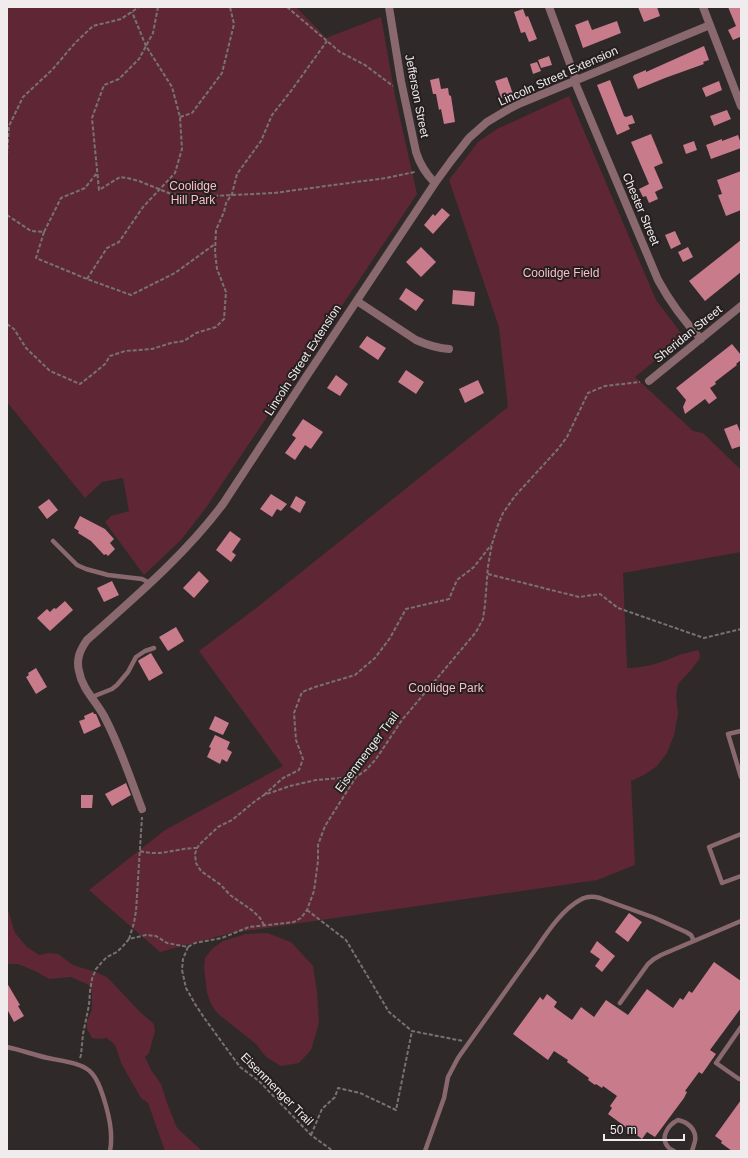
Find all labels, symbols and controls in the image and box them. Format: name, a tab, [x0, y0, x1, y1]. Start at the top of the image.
street label: Lincoln Street Extension	[496, 43, 620, 109]
street label: Jefferson Street	[402, 53, 432, 139]
street label: Chester Street	[619, 171, 663, 248]
park label: Coolidge Hill Park	[169, 179, 217, 207]
park label: Coolidge Field	[523, 266, 599, 280]
street label: Lincoln Street Extension	[262, 302, 344, 418]
street label: Sheridan Street	[651, 302, 725, 366]
park label: Coolidge Park	[408, 681, 485, 695]
street label: Eisenmenger Trail	[332, 709, 402, 795]
street label: Eisenmenger Trail	[238, 1050, 316, 1128]
scale bar	[604, 1116, 684, 1142]
text: 50 m	[610, 1123, 637, 1137]

